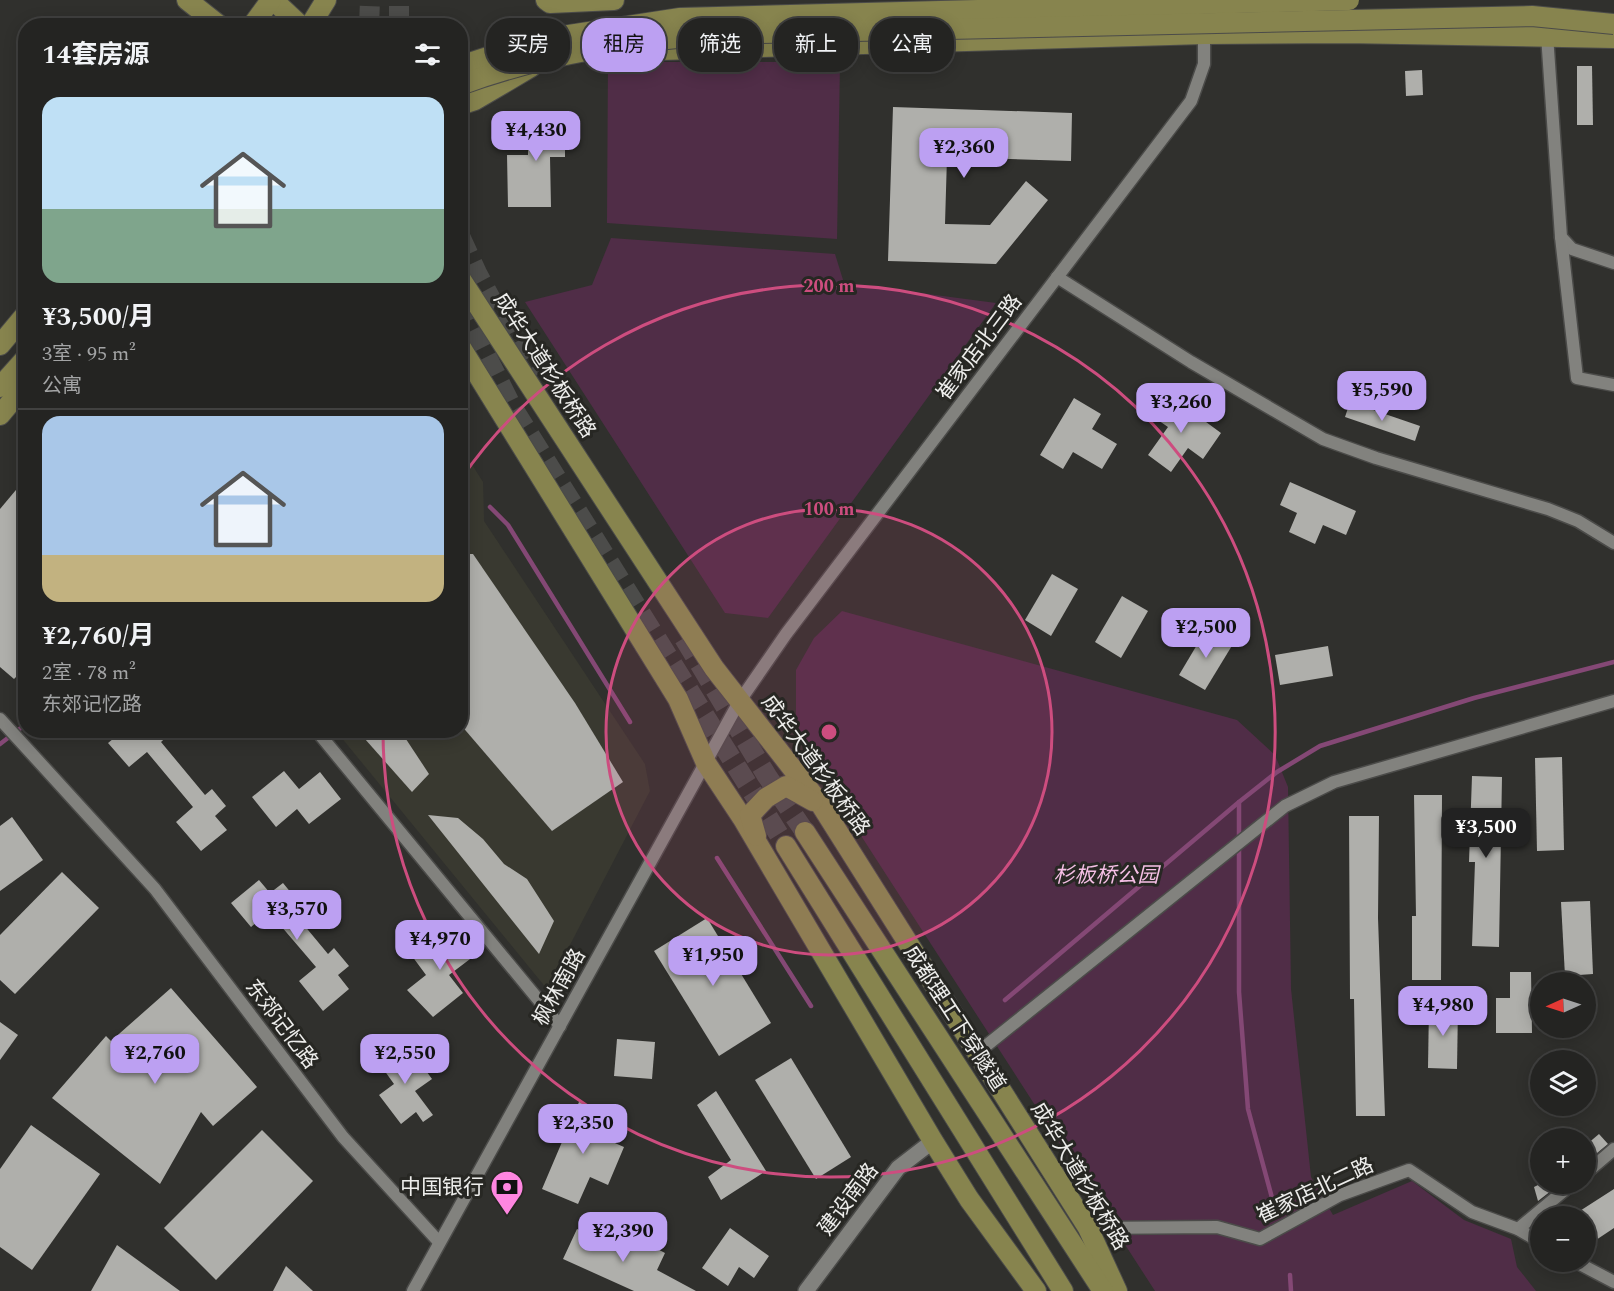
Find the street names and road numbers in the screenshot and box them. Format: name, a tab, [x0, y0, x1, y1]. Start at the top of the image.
street label: 成华大道杉板桥路	[485, 286, 603, 445]
street label: 崔家店北三路	[929, 288, 1030, 408]
street label: 成华大道杉板桥路	[753, 688, 878, 843]
street label: 成都理工下穿隧道	[895, 939, 1013, 1098]
street label: 枫林南路	[526, 943, 594, 1032]
street label: 东郊记忆路	[237, 973, 326, 1076]
street label: 成华大道杉板桥路	[1022, 1096, 1136, 1257]
street label: 崔家店北二路	[1252, 1150, 1379, 1232]
street label: 建设南路	[811, 1156, 887, 1243]

